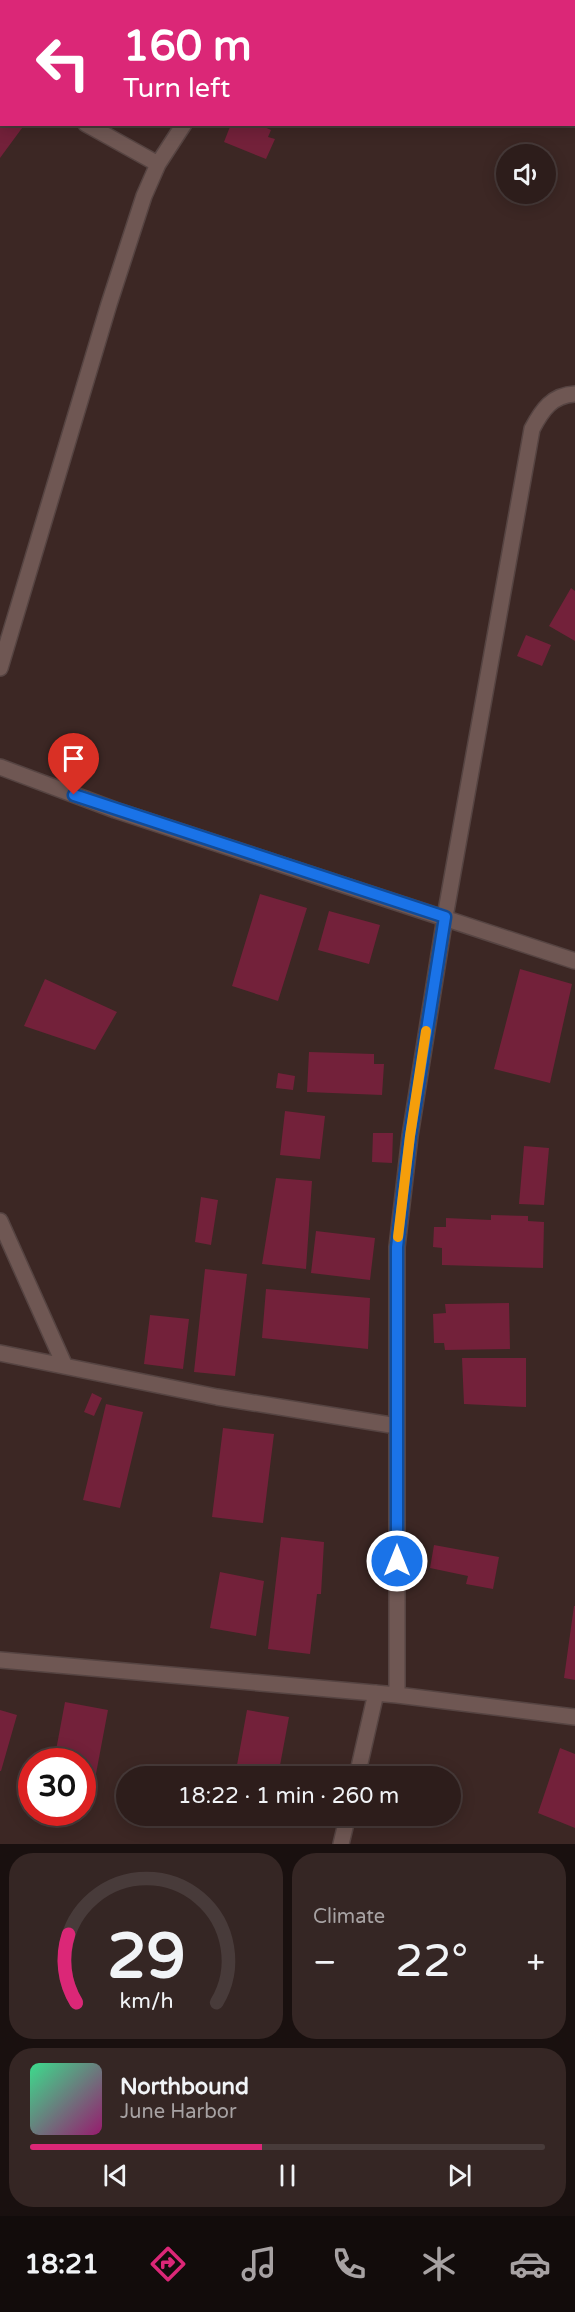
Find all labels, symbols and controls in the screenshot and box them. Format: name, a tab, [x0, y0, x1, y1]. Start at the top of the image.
text: 160 m	[123, 21, 252, 72]
icon: left	[24, 24, 102, 102]
text: Turn left	[123, 72, 230, 105]
map controls	[496, 144, 556, 204]
button: sound	[496, 144, 556, 204]
pin	[48, 733, 99, 795]
icon: arrive	[57, 742, 90, 775]
position arrow	[365, 1529, 429, 1593]
speed limit sign: 30	[18, 1748, 96, 1826]
text: 18:22 · 1 min · 260 m	[178, 1783, 399, 1809]
text: Climate	[313, 1905, 385, 1929]
text: 29	[107, 1920, 185, 1995]
text: 22°	[395, 1935, 468, 1989]
text: −	[313, 1943, 337, 1982]
text: +	[526, 1943, 545, 1982]
text: km/h	[119, 1988, 173, 2014]
text: Northbound	[120, 2074, 249, 2100]
text: June Harbor	[120, 2100, 237, 2124]
icon: previous	[99, 2159, 132, 2192]
icon: pause	[271, 2159, 304, 2192]
icon: next	[443, 2159, 476, 2192]
icon: directions	[147, 2243, 189, 2285]
icon: music	[238, 2243, 280, 2285]
icon: phone	[328, 2243, 370, 2285]
icon: climate	[418, 2243, 460, 2285]
icon: car	[509, 2243, 551, 2285]
text: 18:21	[24, 2248, 99, 2281]

